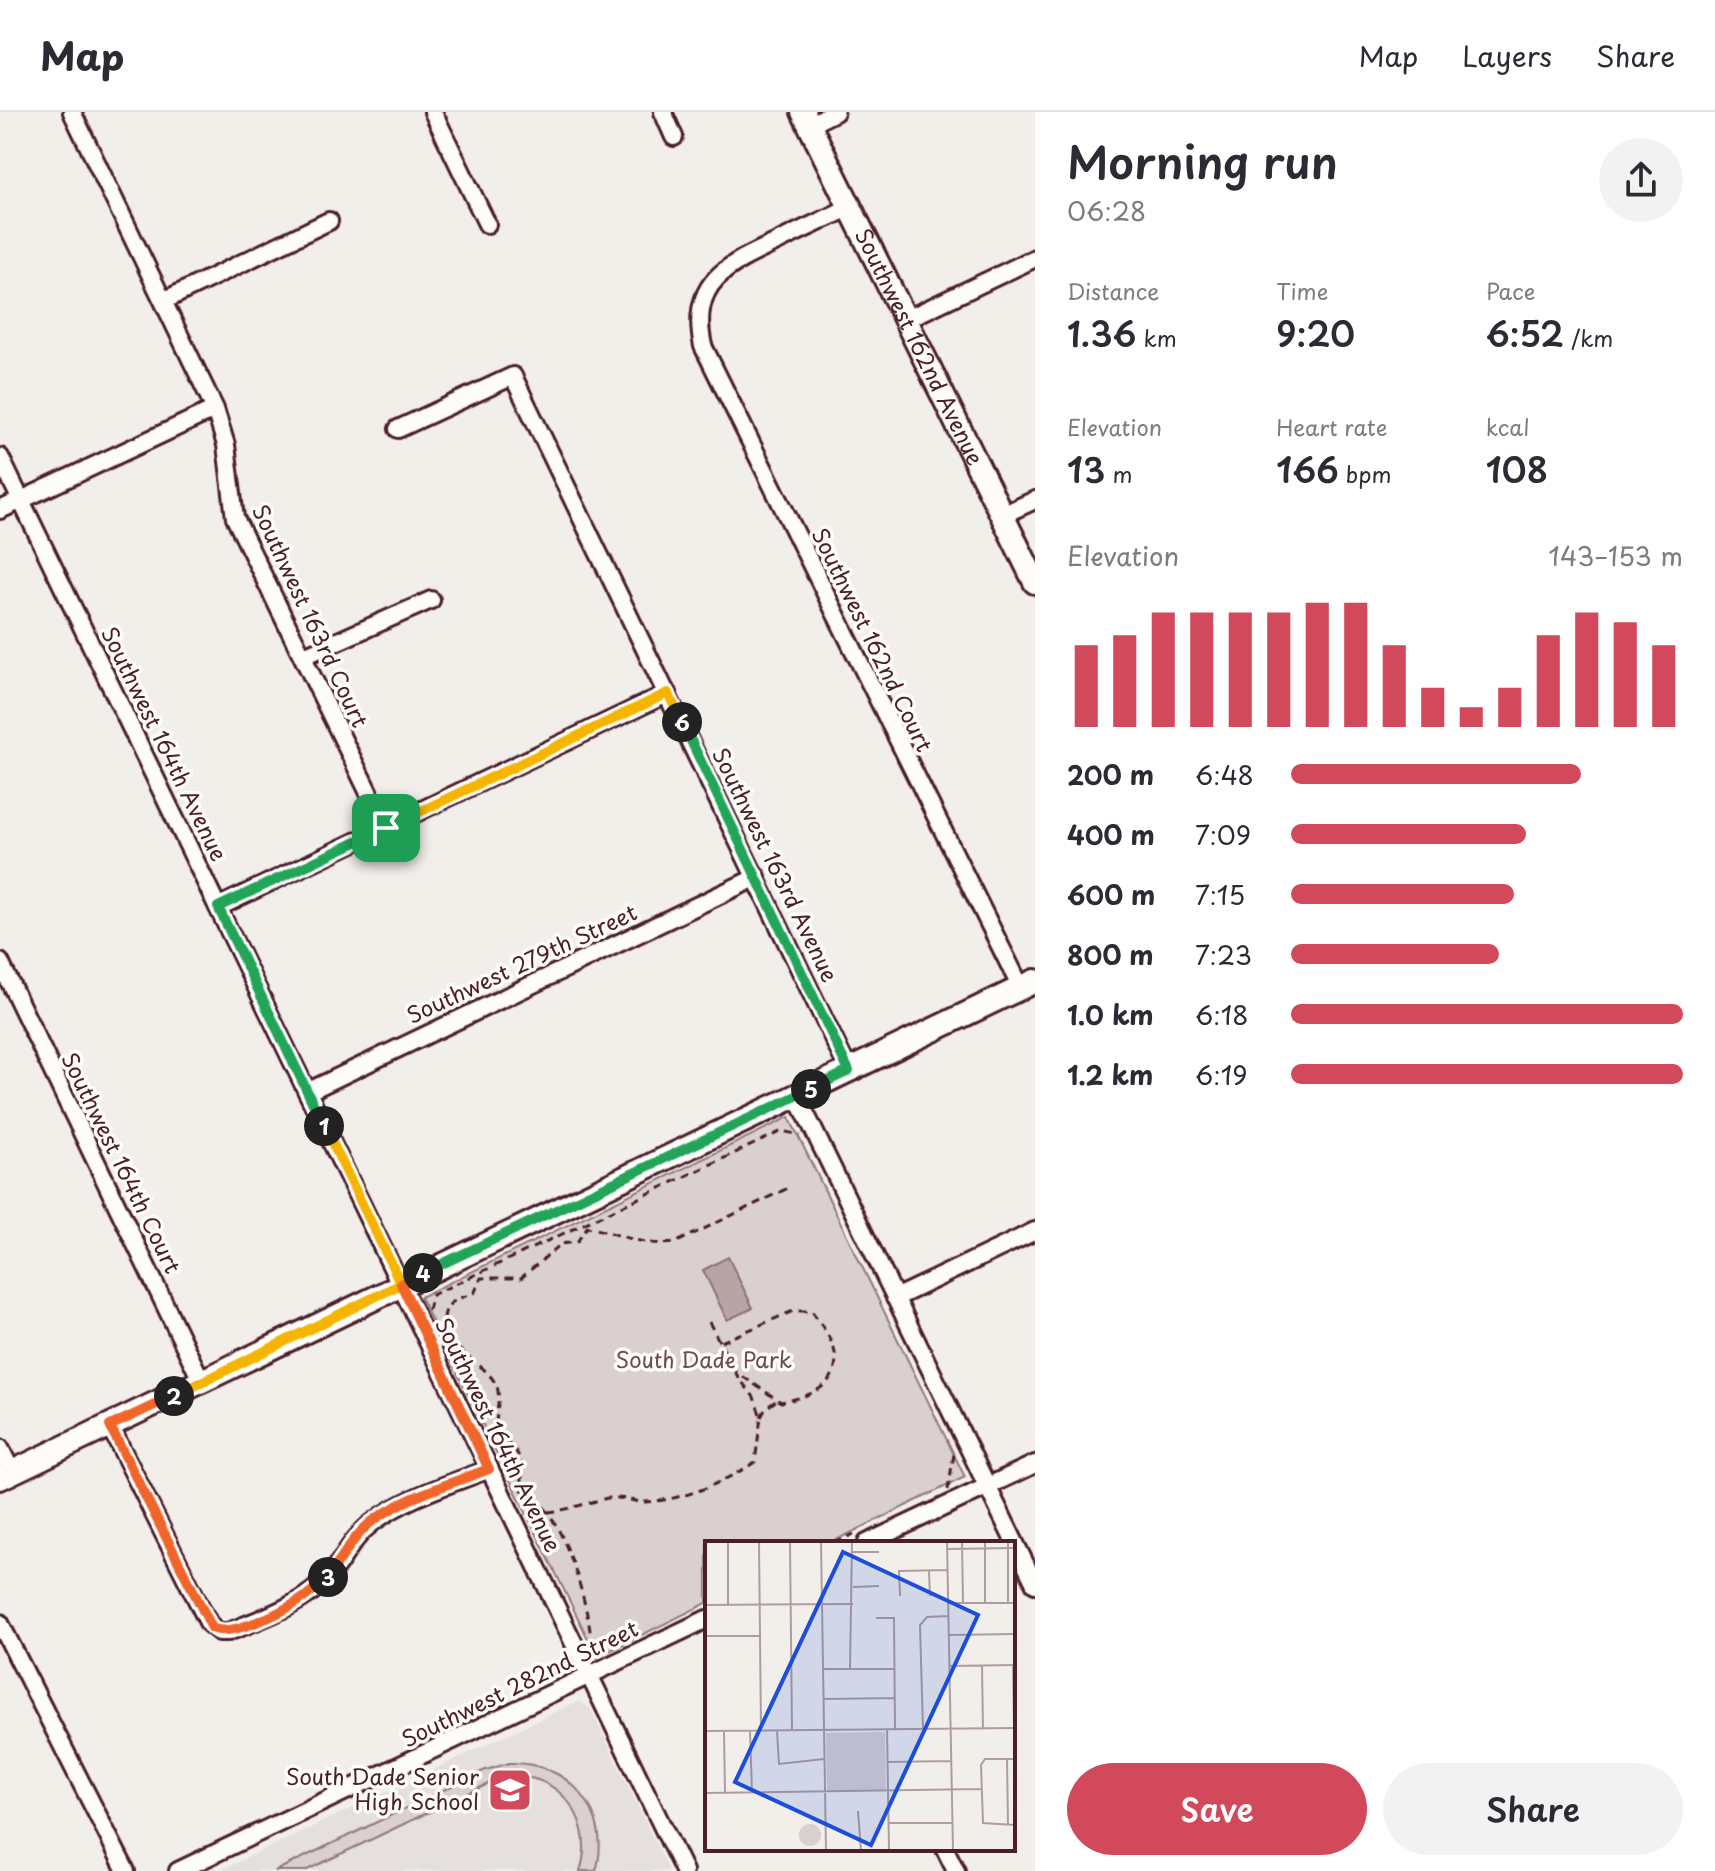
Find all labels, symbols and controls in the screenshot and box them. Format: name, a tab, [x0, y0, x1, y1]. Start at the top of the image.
text: Map	[40, 27, 124, 84]
text: Map	[1358, 34, 1418, 77]
text: Layers	[1462, 34, 1552, 77]
text: Share	[1596, 34, 1675, 77]
text: Morning run	[1067, 128, 1338, 194]
button: share	[1599, 138, 1683, 222]
text: 06:28	[1067, 191, 1146, 230]
street label: Southwest 162nd Avenue	[848, 222, 993, 470]
text: Distance	[1067, 274, 1159, 307]
text: Time	[1276, 274, 1328, 307]
text: Pace	[1486, 274, 1535, 307]
text: 1.36	[1067, 307, 1136, 359]
text: 9:20	[1276, 307, 1355, 359]
text: 6:52	[1486, 307, 1564, 359]
text: km	[1136, 321, 1177, 354]
text: /km	[1564, 321, 1613, 354]
text: Elevation	[1067, 410, 1162, 443]
text: Heart rate	[1276, 410, 1387, 443]
text: kcal	[1486, 410, 1530, 443]
text: 13	[1067, 443, 1105, 495]
text: 166	[1276, 443, 1339, 495]
text: 108	[1486, 443, 1548, 495]
text: m	[1105, 457, 1132, 490]
text: bpm	[1339, 457, 1391, 490]
street label: Southwest 163rd Court	[245, 498, 378, 732]
street label: Southwest 162nd Court	[805, 522, 942, 757]
text: Elevation	[1067, 536, 1179, 575]
text: 143–153 m	[1548, 536, 1683, 575]
street label: Southwest 164th Avenue	[94, 620, 237, 866]
pin: 6	[662, 702, 702, 742]
text: 6	[674, 705, 690, 738]
street label: Southwest 163rd Avenue	[705, 742, 847, 987]
text: 200 m	[1067, 755, 1154, 794]
text: 6:48	[1195, 755, 1254, 794]
pin	[352, 794, 420, 862]
icon: arrive	[364, 806, 408, 850]
text: 400 m	[1067, 815, 1155, 854]
text: 7:09	[1195, 815, 1251, 854]
text: 600 m	[1067, 875, 1155, 914]
text: 7:15	[1195, 875, 1245, 914]
street label: Southwest 279th Street	[401, 895, 642, 1031]
text: 800 m	[1067, 935, 1154, 974]
text: 7:23	[1195, 935, 1252, 974]
text: 1.0 km	[1067, 995, 1154, 1034]
text: 6:18	[1195, 995, 1249, 1034]
street label: Southwest 164th Court	[54, 1046, 190, 1278]
text: 1.2 km	[1067, 1055, 1153, 1094]
text: 6:19	[1195, 1055, 1248, 1094]
pin: 5	[791, 1069, 831, 1109]
text: 5	[804, 1072, 818, 1105]
pin: 1	[304, 1106, 344, 1146]
text: 1	[319, 1109, 329, 1142]
pin: 4	[403, 1253, 443, 1293]
text: 4	[416, 1256, 430, 1289]
street label: Southwest 164th Avenue	[428, 1311, 571, 1557]
park label: South Dade Park	[616, 1342, 792, 1375]
pin: 2	[154, 1376, 194, 1416]
text: 2	[166, 1379, 182, 1412]
inset map	[705, 1541, 1015, 1851]
pin: 3	[308, 1557, 348, 1597]
text: 3	[321, 1560, 335, 1593]
street label: Southwest 282nd Street	[395, 1611, 643, 1754]
place label: South Dade Senior High School	[286, 1759, 479, 1817]
button: Save	[1067, 1763, 1367, 1855]
button: Share	[1383, 1763, 1683, 1855]
school or university icon: South Dade Senior High School	[486, 1766, 534, 1814]

